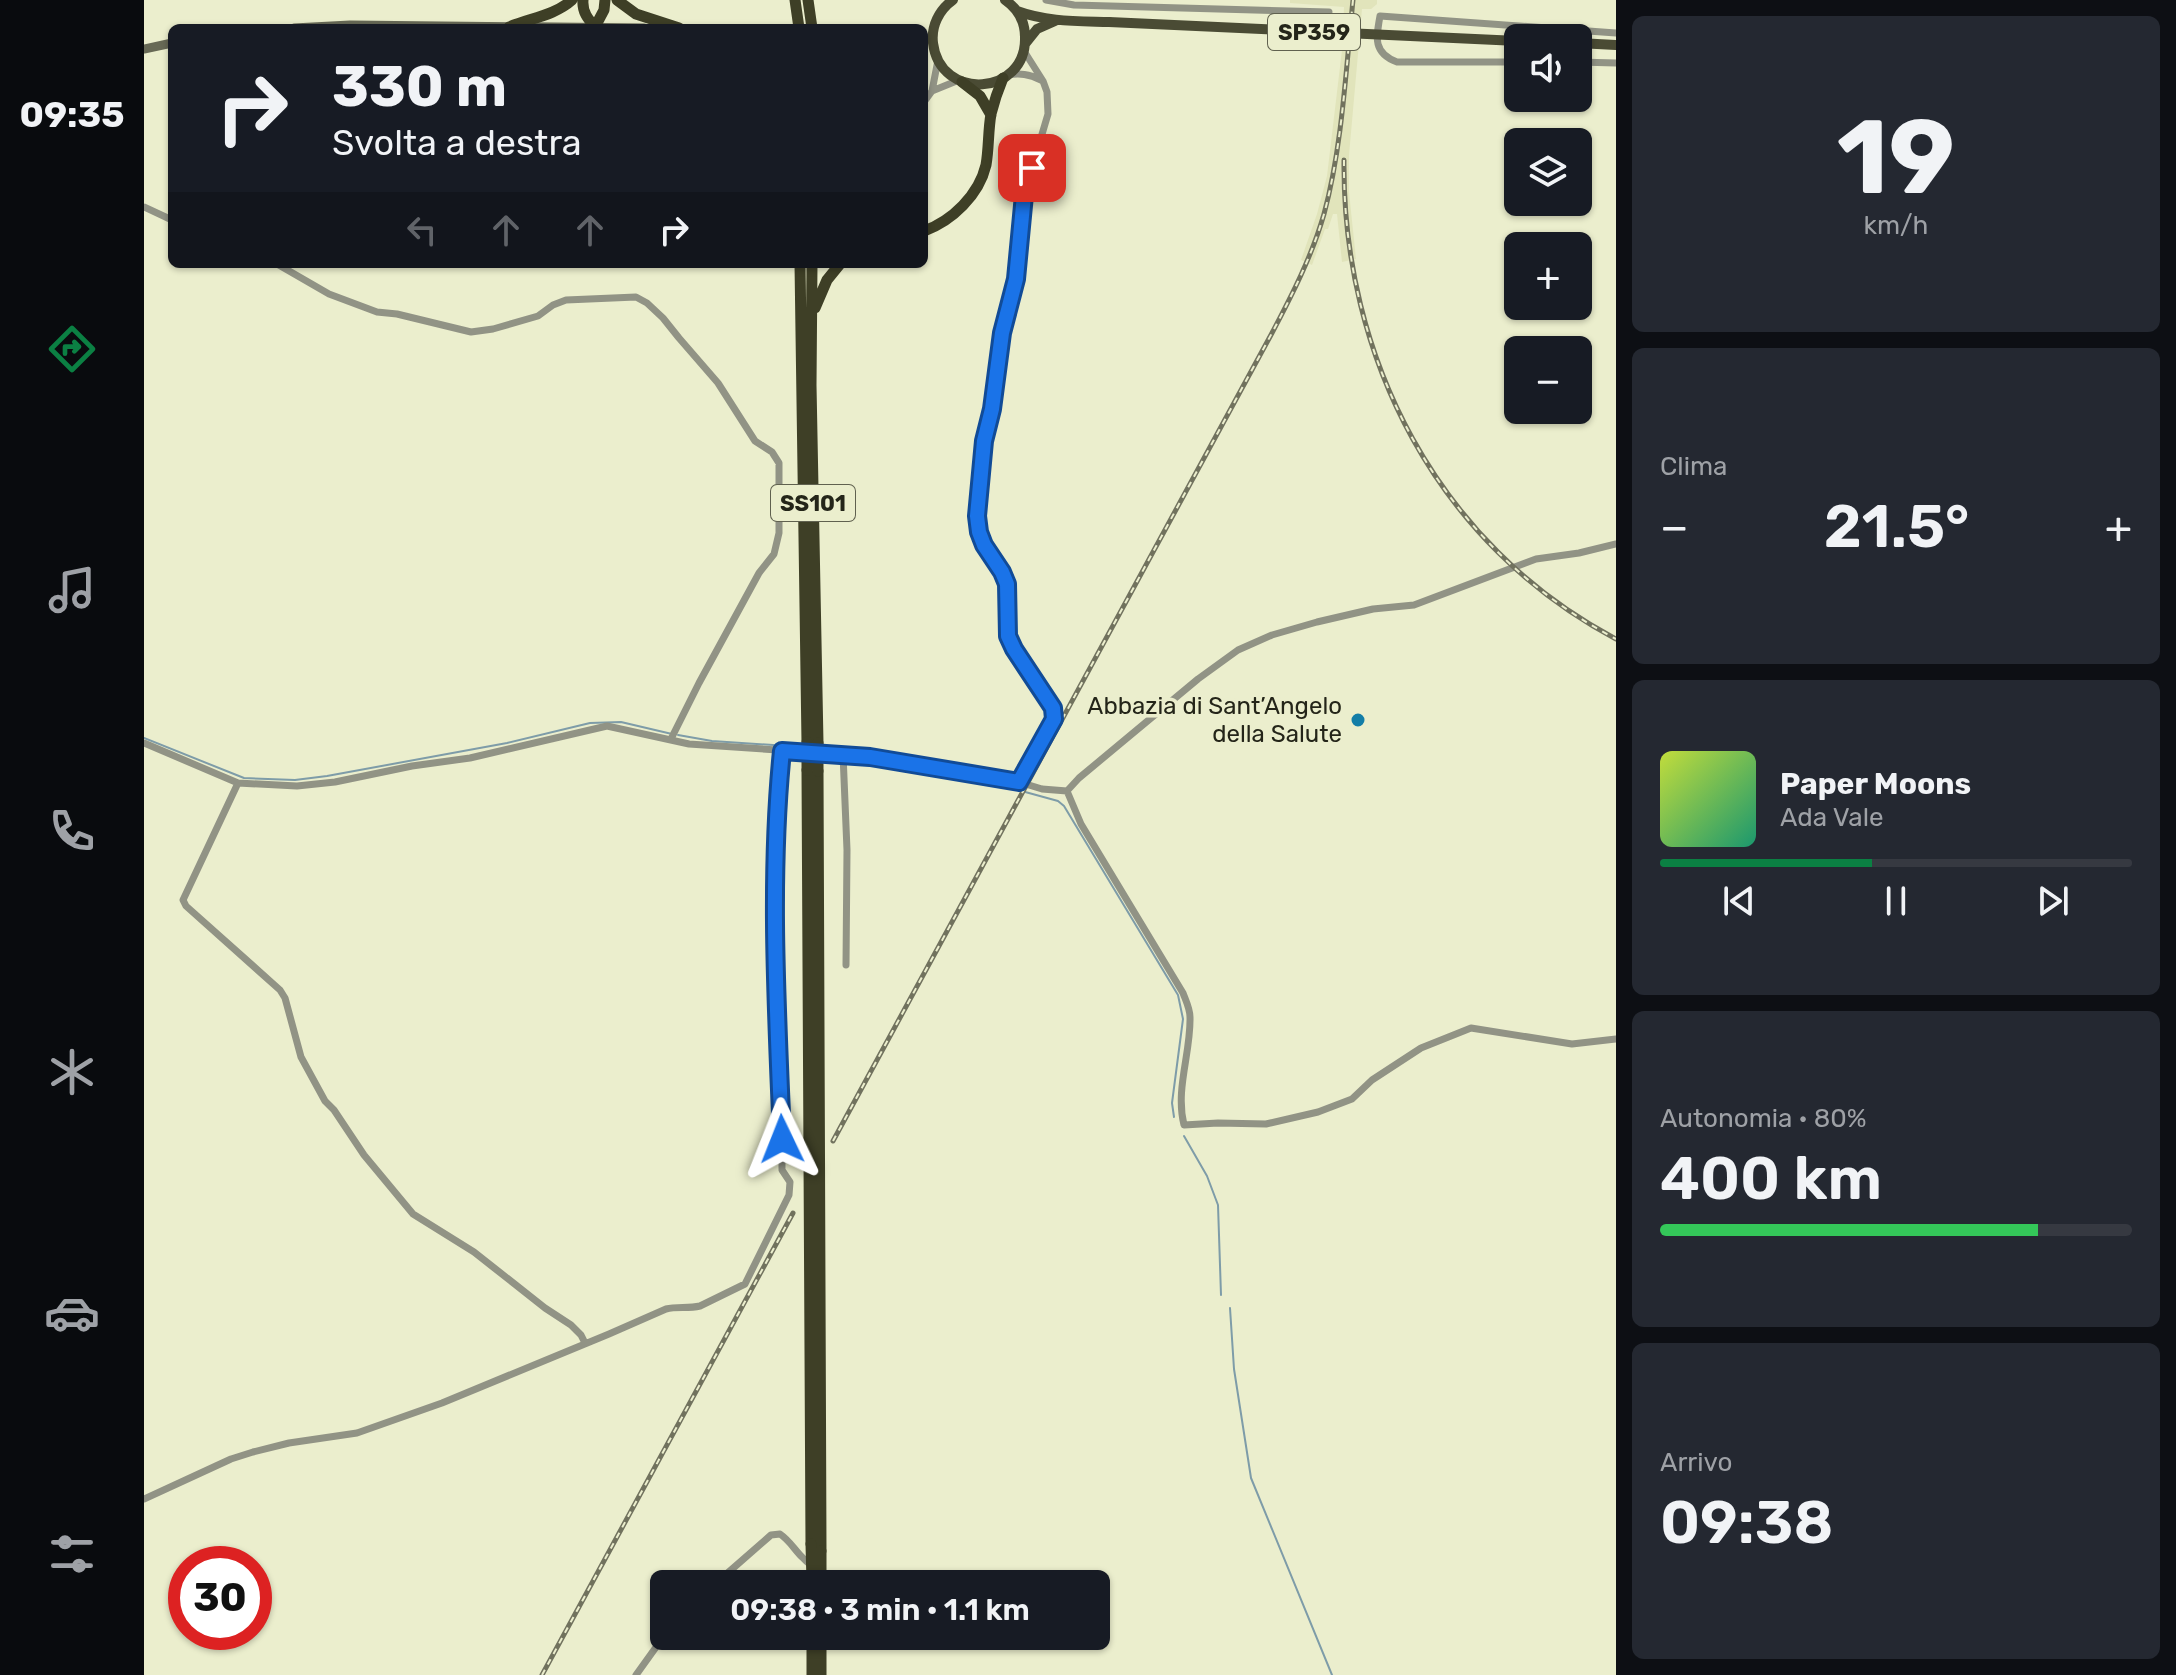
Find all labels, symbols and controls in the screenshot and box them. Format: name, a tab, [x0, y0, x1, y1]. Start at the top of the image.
road number: SP359	[1268, 14, 1360, 50]
map controls	[1504, 24, 1592, 424]
button: sound	[1504, 24, 1592, 112]
text: 330 m	[332, 54, 507, 120]
icon: right	[200, 56, 304, 160]
text: 09:35	[19, 93, 125, 136]
text: 19	[1837, 96, 1955, 219]
text: Svolta a destra	[332, 121, 582, 164]
button: layers	[1504, 128, 1592, 216]
pin	[998, 134, 1066, 202]
icon: arrive	[1010, 146, 1054, 190]
icon: left	[400, 208, 444, 252]
icon: ahead	[484, 208, 528, 252]
icon: ahead	[568, 208, 612, 252]
icon: right	[652, 208, 696, 252]
text: km/h	[1864, 210, 1928, 241]
button: +	[1504, 232, 1592, 320]
icon: directions	[44, 321, 100, 377]
button: −	[1504, 336, 1592, 424]
text: Clima	[1660, 451, 1727, 482]
road number: SS101	[771, 485, 855, 521]
text: 21.5°	[1824, 491, 1969, 562]
text: −	[1660, 501, 1689, 553]
text: +	[2105, 501, 2132, 553]
icon: music	[44, 562, 100, 618]
place label: Abbazia di Sant’Angelo della Salute	[1087, 692, 1342, 748]
marker: Abbazia di Sant’Angelo della Salute	[1349, 711, 1367, 729]
text: Paper Moons	[1780, 766, 1971, 802]
text: Ada Vale	[1780, 802, 1884, 833]
icon: phone	[44, 803, 100, 859]
icon: previous	[1717, 879, 1761, 923]
icon: pause	[1874, 879, 1918, 923]
icon: next	[2031, 879, 2075, 923]
icon: climate	[44, 1044, 100, 1100]
position arrow	[740, 1097, 824, 1181]
text: Autonomia · 80%	[1660, 1103, 1867, 1134]
text: 400 km	[1660, 1143, 1882, 1214]
icon: car	[44, 1285, 100, 1341]
text: Arrivo	[1660, 1447, 1732, 1478]
text: 09:38	[1660, 1487, 1833, 1558]
icon: filters	[44, 1526, 100, 1582]
speed limit sign: 30	[168, 1546, 272, 1650]
text: 09:38 · 3 min · 1.1 km	[730, 1592, 1030, 1628]

